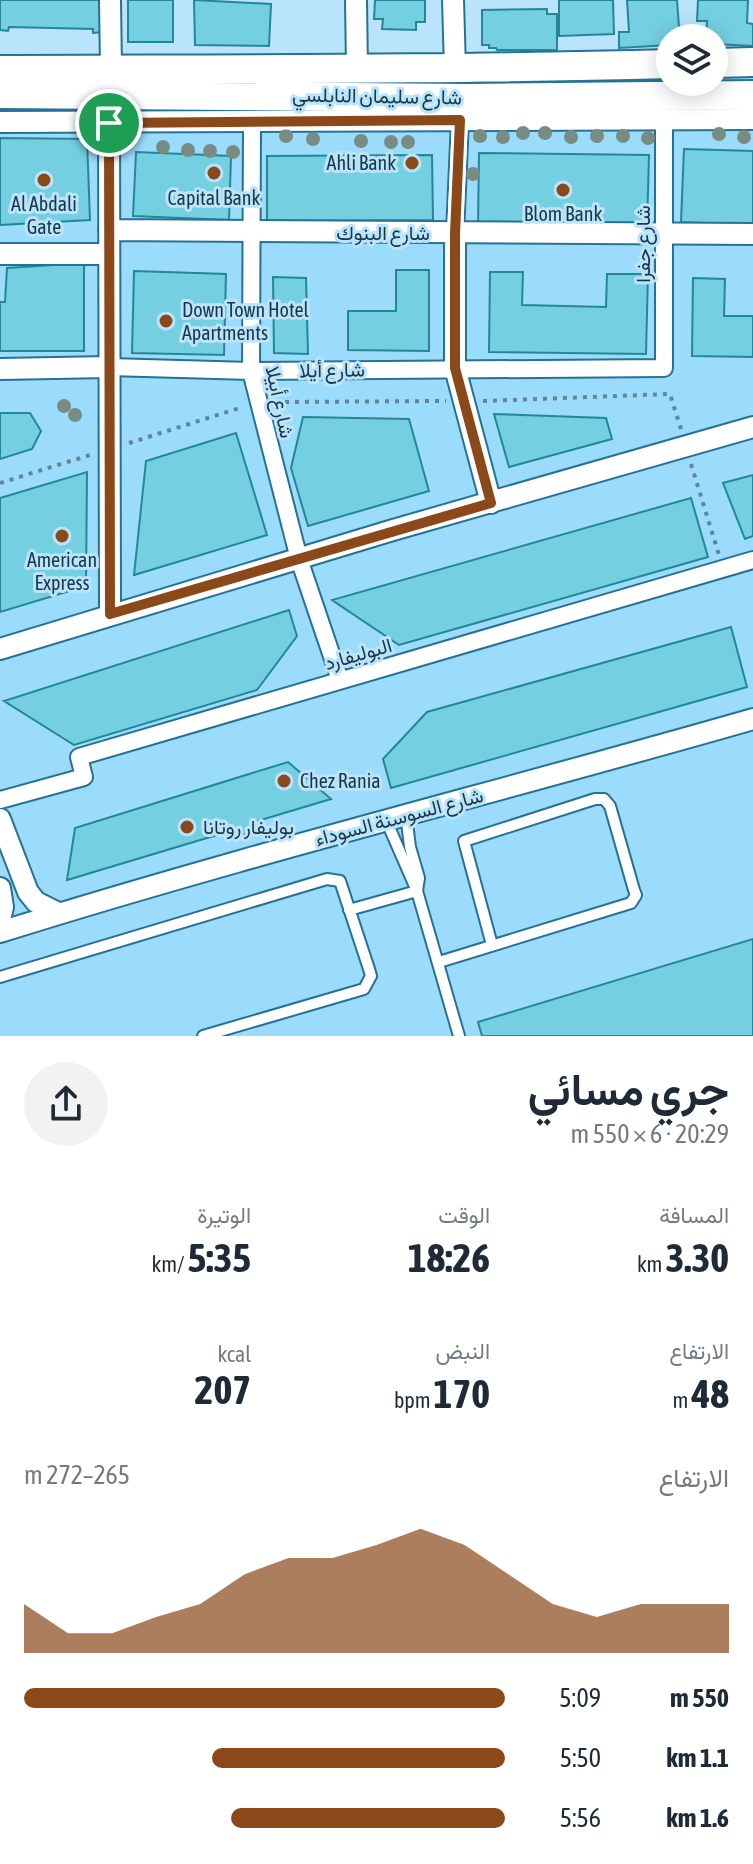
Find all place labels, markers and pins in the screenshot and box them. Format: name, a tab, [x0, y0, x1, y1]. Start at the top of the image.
pin	[75, 89, 143, 157]
place label: Ahli Bank	[327, 151, 396, 174]
marker: Ahli Bank	[403, 154, 421, 172]
marker: Capital Bank	[205, 164, 223, 182]
marker: Al Abdali Gate	[35, 171, 53, 189]
marker: Blom Bank	[554, 181, 572, 199]
place label: Capital Bank	[168, 186, 261, 209]
place label: Al Abdali Gate	[11, 192, 77, 238]
place label: Blom Bank	[524, 202, 602, 225]
place label: Down Town Hotel Apartments	[182, 298, 310, 344]
marker: Down Town Hotel Apartments	[157, 312, 175, 330]
marker: American Express	[53, 527, 71, 545]
place label: American Express	[27, 548, 97, 594]
place label: Chez Rania	[300, 769, 381, 792]
marker: Chez Rania	[275, 772, 293, 790]
place label: بوليفار روتانا	[203, 815, 294, 840]
marker: بوليفار روتانا	[178, 818, 196, 836]

